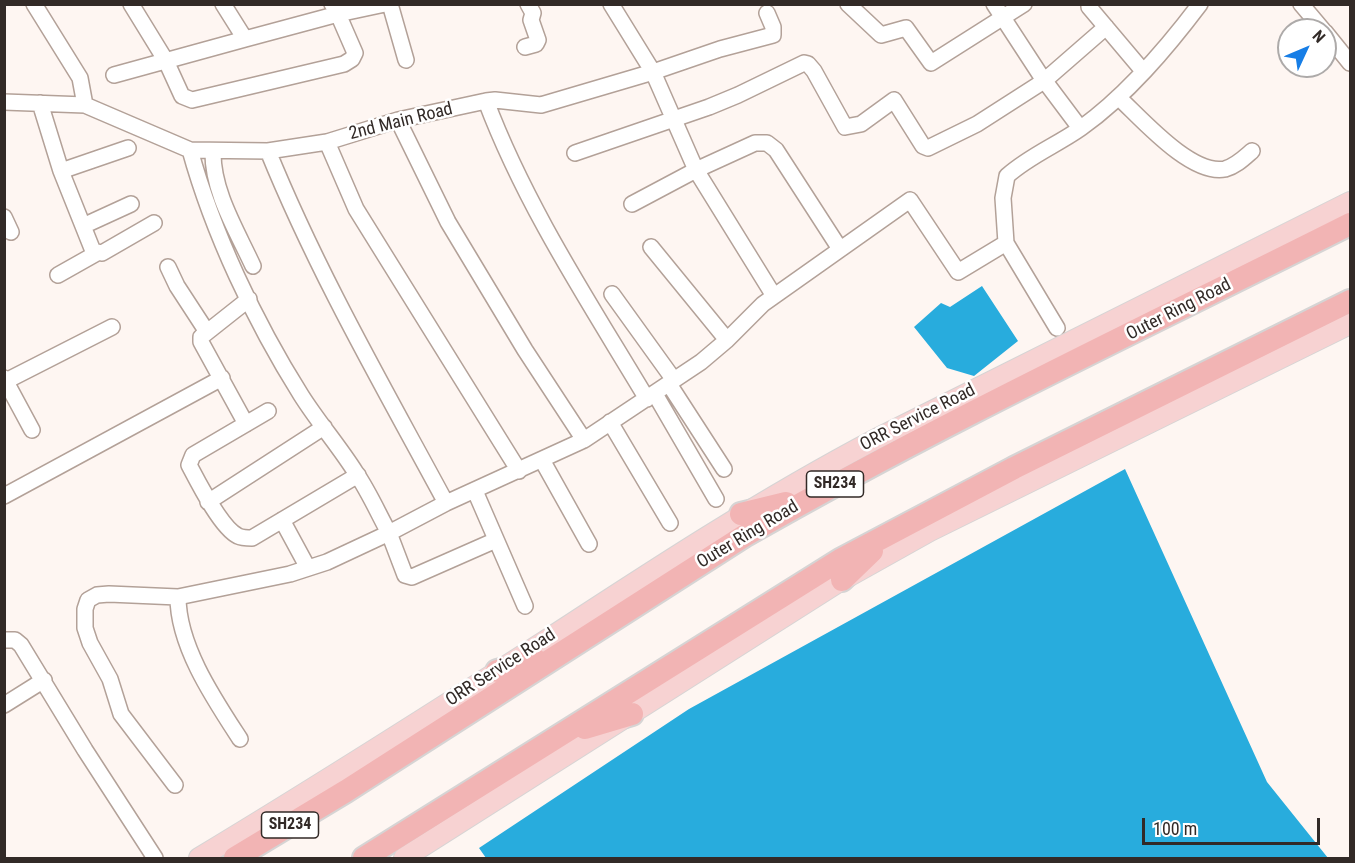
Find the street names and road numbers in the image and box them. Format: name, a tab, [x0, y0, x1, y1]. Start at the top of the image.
street label: 2nd Main Road	[347, 99, 455, 145]
street label: Outer Ring Road	[1123, 274, 1235, 346]
street label: ORR Service Road	[857, 380, 979, 456]
road number: SH234	[806, 471, 864, 497]
street label: Outer Ring Road	[693, 496, 803, 574]
street label: ORR Service Road	[442, 625, 560, 711]
road number: SH234	[262, 812, 318, 838]

